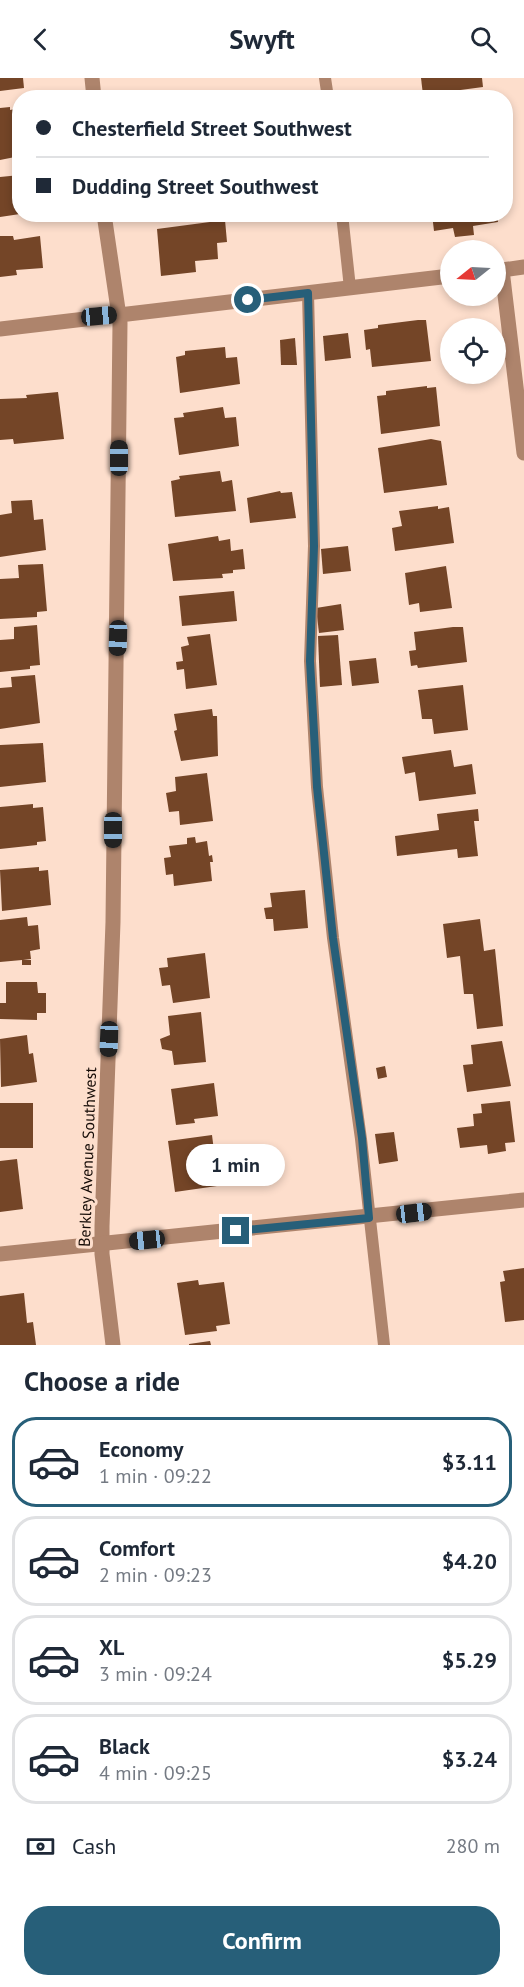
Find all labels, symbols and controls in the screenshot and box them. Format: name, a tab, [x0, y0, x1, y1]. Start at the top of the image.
text: Swyft	[229, 22, 295, 56]
icon: back	[24, 23, 57, 56]
icon: search	[467, 23, 500, 56]
text: Chesterfield Street Southwest	[72, 114, 352, 142]
text: Dudding Street Southwest	[72, 172, 318, 200]
north arrow	[440, 240, 506, 306]
map controls	[440, 240, 506, 384]
route start	[234, 286, 261, 313]
car	[80, 305, 118, 327]
button: locate	[440, 318, 506, 384]
car	[110, 440, 128, 476]
car	[108, 620, 128, 656]
car	[104, 812, 122, 848]
car	[99, 1021, 119, 1057]
street label: Berkley Avenue Southwest	[74, 1066, 100, 1247]
callout: 1 min	[186, 1144, 286, 1186]
text: 1 min	[211, 1152, 260, 1178]
car	[395, 1202, 433, 1224]
route end	[222, 1217, 249, 1244]
car	[128, 1229, 166, 1251]
text: Choose a ride	[24, 1364, 180, 1398]
icon: car	[27, 1435, 81, 1489]
text: Economy	[99, 1435, 183, 1463]
text: $3.11	[442, 1448, 497, 1476]
text: 1 min · 09:22	[99, 1463, 212, 1489]
icon: car	[27, 1534, 81, 1588]
text: Comfort	[99, 1534, 175, 1562]
text: $4.20	[442, 1547, 497, 1575]
text: 2 min · 09:23	[99, 1562, 212, 1588]
icon: car	[27, 1633, 81, 1687]
text: XL	[99, 1633, 124, 1661]
text: $5.29	[442, 1646, 497, 1674]
text: 3 min · 09:24	[99, 1661, 212, 1687]
icon: car	[27, 1732, 81, 1786]
text: Black	[99, 1732, 150, 1760]
text: $3.24	[442, 1745, 497, 1773]
text: 4 min · 09:25	[99, 1760, 212, 1786]
icon: cash	[24, 1830, 57, 1863]
text: Cash	[72, 1832, 116, 1860]
text: 280 m	[446, 1833, 500, 1859]
button: Confirm	[24, 1906, 500, 1975]

